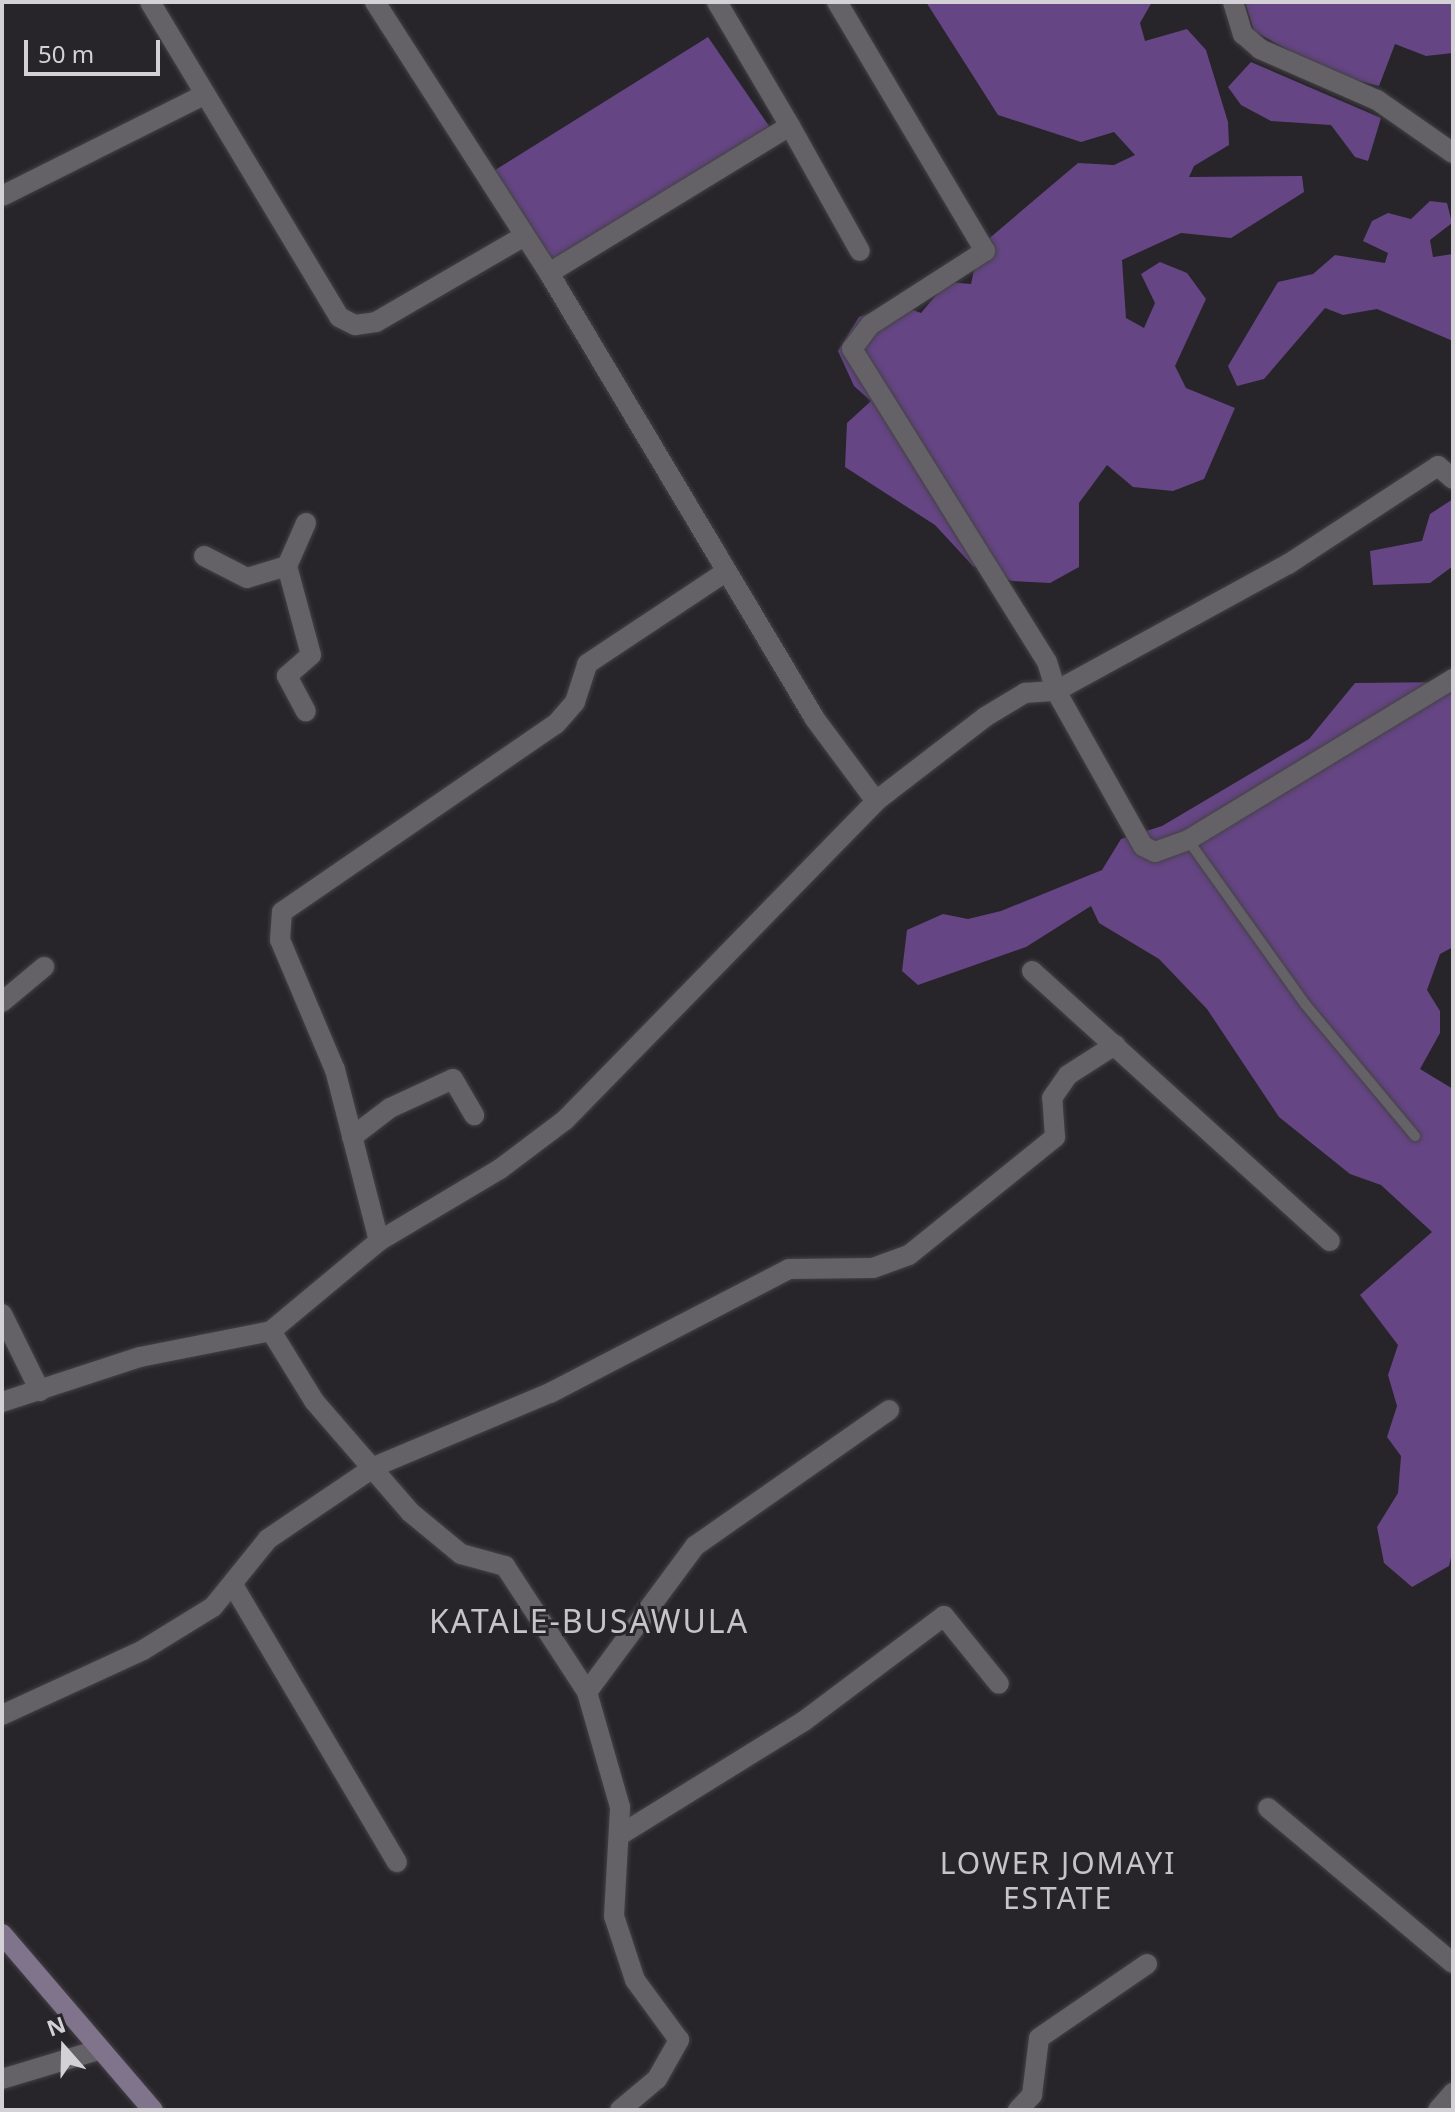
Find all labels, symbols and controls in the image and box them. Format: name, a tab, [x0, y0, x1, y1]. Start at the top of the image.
scale bar	[28, 24, 164, 74]
text: 50 m	[38, 37, 94, 70]
district label: KATALE-BUSAWULA	[429, 1602, 749, 1640]
district label: LOWER JOMAYI ESTATE	[940, 1845, 1176, 1916]
north arrow	[24, 2008, 104, 2088]
text: N	[42, 2008, 69, 2043]

